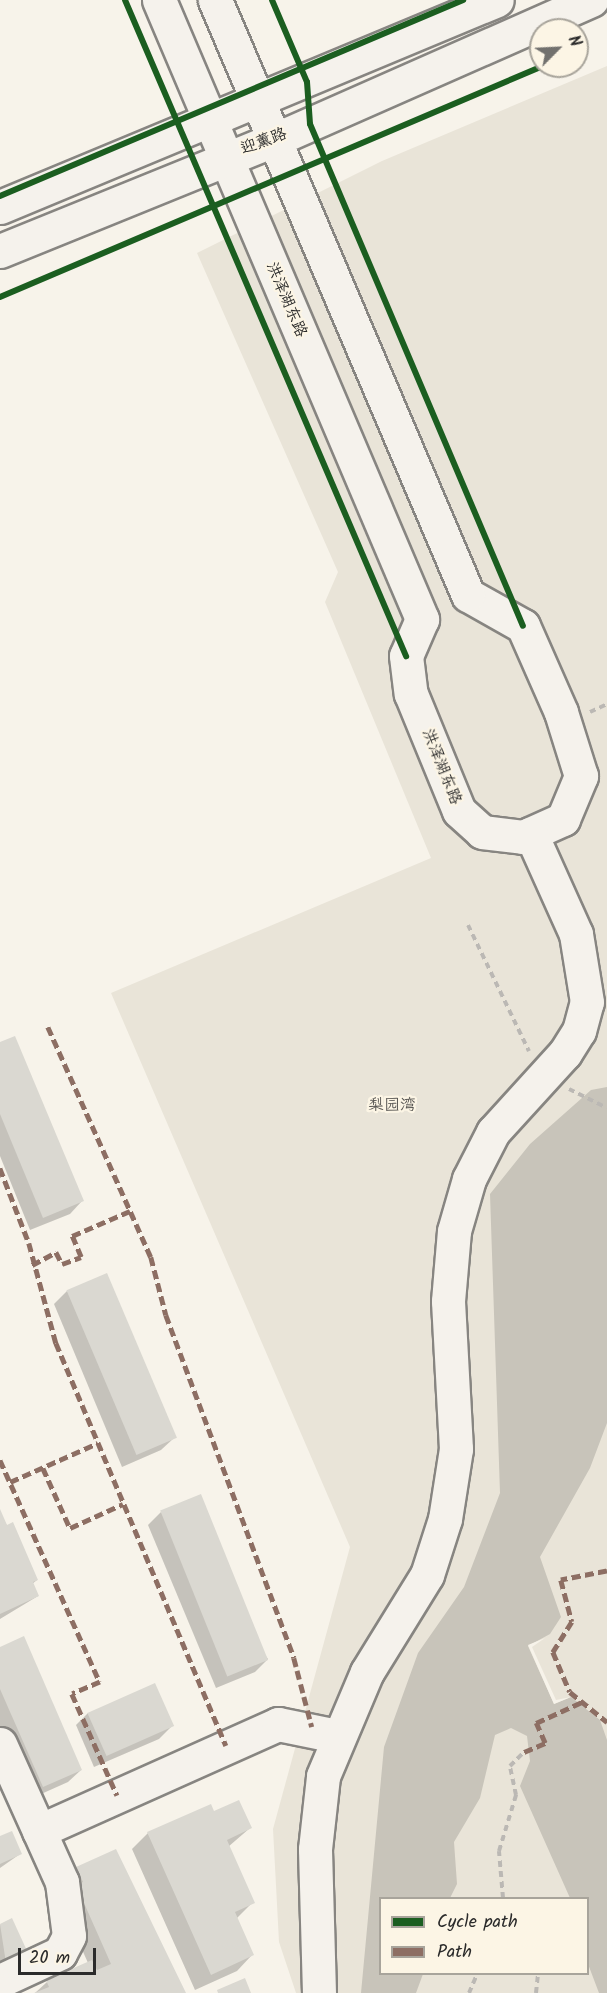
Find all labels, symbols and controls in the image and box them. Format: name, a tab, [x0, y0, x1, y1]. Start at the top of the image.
north arrow	[529, 18, 589, 78]
text: N	[561, 32, 588, 51]
street label: 迎薰路	[238, 125, 290, 159]
street label: 洪泽湖东路	[262, 259, 310, 341]
street label: 洪泽湖东路	[417, 726, 465, 808]
park label: 梨园湾	[368, 1096, 416, 1116]
legend	[379, 1897, 589, 1975]
text: Cycle path	[437, 1908, 518, 1937]
scale bar	[21, 1936, 99, 1974]
text: Path	[437, 1938, 472, 1967]
text: 20 m	[29, 1944, 70, 1973]

